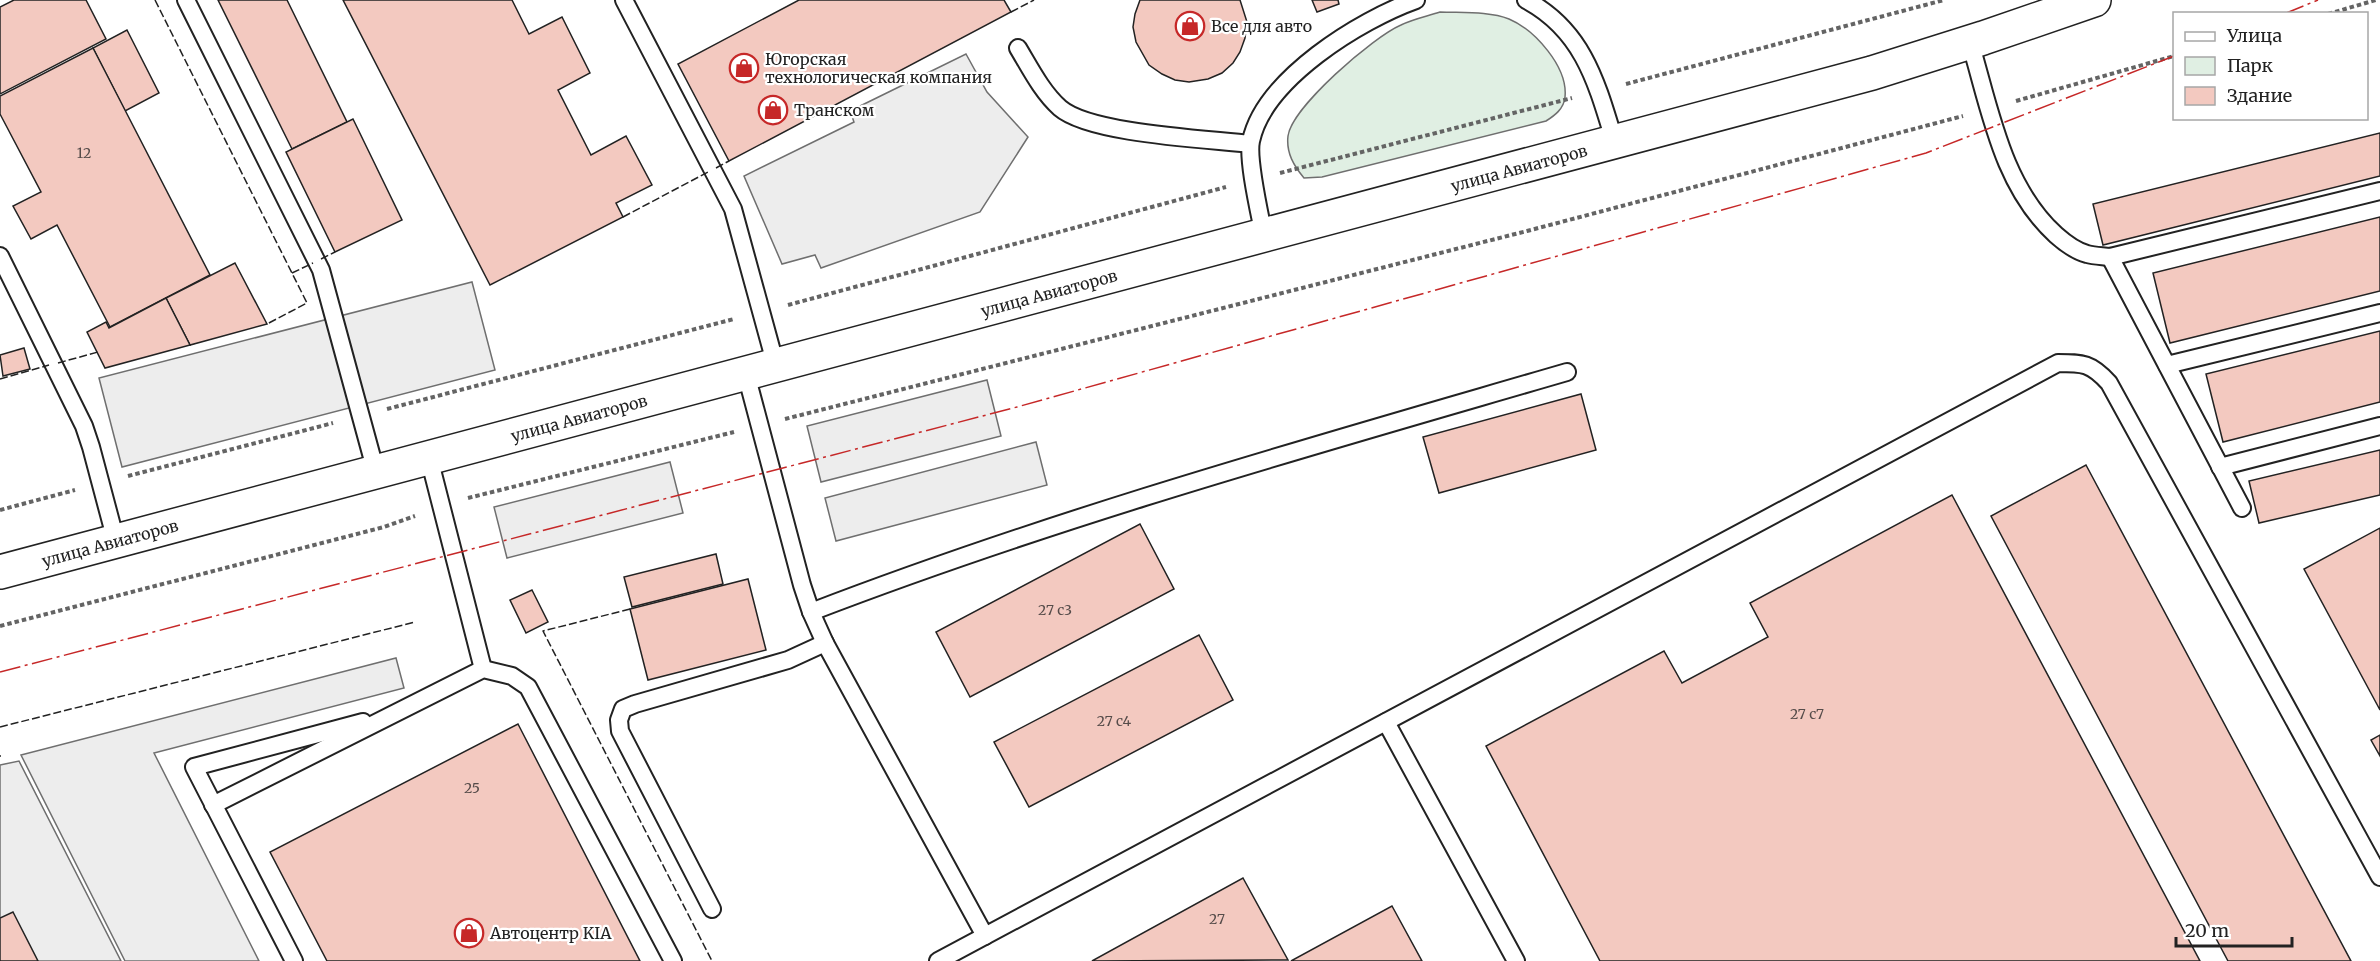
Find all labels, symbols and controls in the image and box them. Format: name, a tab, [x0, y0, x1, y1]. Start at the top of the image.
shop icon: Все для авто	[1174, 10, 1206, 42]
legend	[2173, 12, 2368, 120]
place label: Все для авто	[1211, 16, 1312, 36]
text: Улица	[2226, 24, 2282, 47]
place label: Югорская технологическая компания	[765, 49, 992, 87]
shop icon: Югорская технологическая компания	[728, 52, 760, 84]
text: Парк	[2227, 54, 2273, 77]
text: Здание	[2227, 84, 2292, 107]
shop icon: Транском	[757, 94, 789, 126]
place label: Транском	[794, 100, 875, 120]
street label: улица Авиаторов	[1449, 140, 1589, 196]
house number: 12	[77, 144, 91, 162]
street label: улица Авиаторов	[979, 265, 1119, 321]
street label: улица Авиаторов	[509, 390, 649, 446]
street label: улица Авиаторов	[40, 515, 180, 571]
house number: 27 с3	[1038, 601, 1072, 619]
house number: 27 с7	[1790, 705, 1824, 723]
house number: 27 с4	[1097, 712, 1132, 730]
house number: 25	[464, 779, 480, 797]
house number: 27	[1209, 910, 1225, 928]
scale bar	[2176, 910, 2292, 948]
shop icon: Автоцентр KIA	[453, 917, 485, 949]
text: 20 m	[2185, 919, 2229, 942]
place label: Автоцентр KIA	[489, 923, 612, 943]

